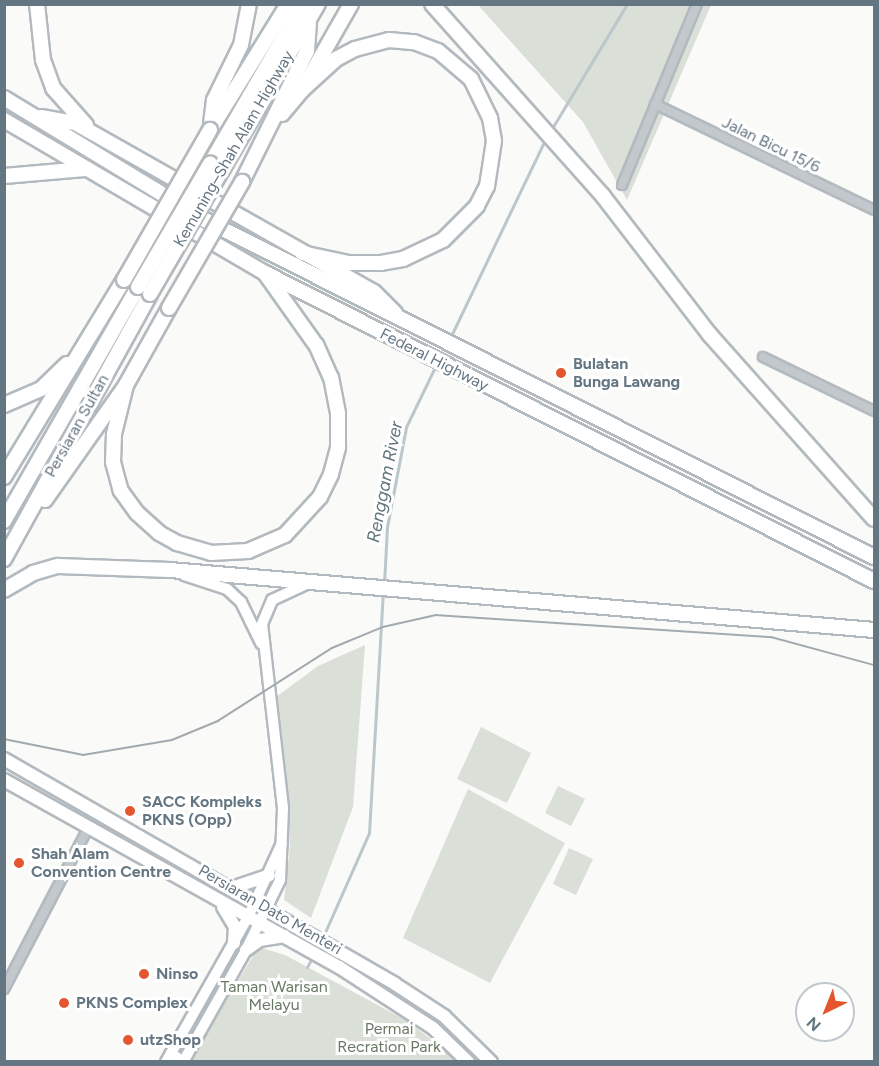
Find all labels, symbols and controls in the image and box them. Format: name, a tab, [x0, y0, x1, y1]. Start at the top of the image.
street label: Kemuning–Shah Alam Highway	[170, 48, 298, 250]
street label: Jalan Bicu 15/6	[719, 113, 823, 177]
street label: Federal Highway	[377, 324, 491, 396]
place label: Bulatan Bunga Lawang	[573, 354, 680, 392]
marker: Bulatan Bunga Lawang	[554, 366, 568, 380]
street label: Persiaran Sultan	[41, 371, 113, 481]
water label: Renggam River	[363, 419, 407, 545]
place label: SACC Kompleks PKNS (Opp)	[142, 792, 262, 830]
marker: SACC Kompleks PKNS (Opp)	[123, 804, 137, 818]
place label: Shah Alam Convention Centre	[31, 844, 171, 882]
marker: Shah Alam Convention Centre	[12, 856, 26, 870]
street label: Persiaran Dato Menteri	[195, 861, 345, 959]
place label: Ninso	[156, 964, 198, 984]
marker: Ninso	[137, 967, 151, 981]
park label: Taman Warisan Melayu	[220, 977, 328, 1015]
north arrow	[795, 982, 855, 1042]
place label: PKNS Complex	[76, 993, 188, 1013]
marker: PKNS Complex	[57, 996, 71, 1010]
text: N	[803, 1013, 825, 1035]
park label: Permai Recration Park	[337, 1019, 441, 1057]
place label: utzShop	[140, 1030, 201, 1050]
marker: utzShop	[121, 1033, 135, 1047]

